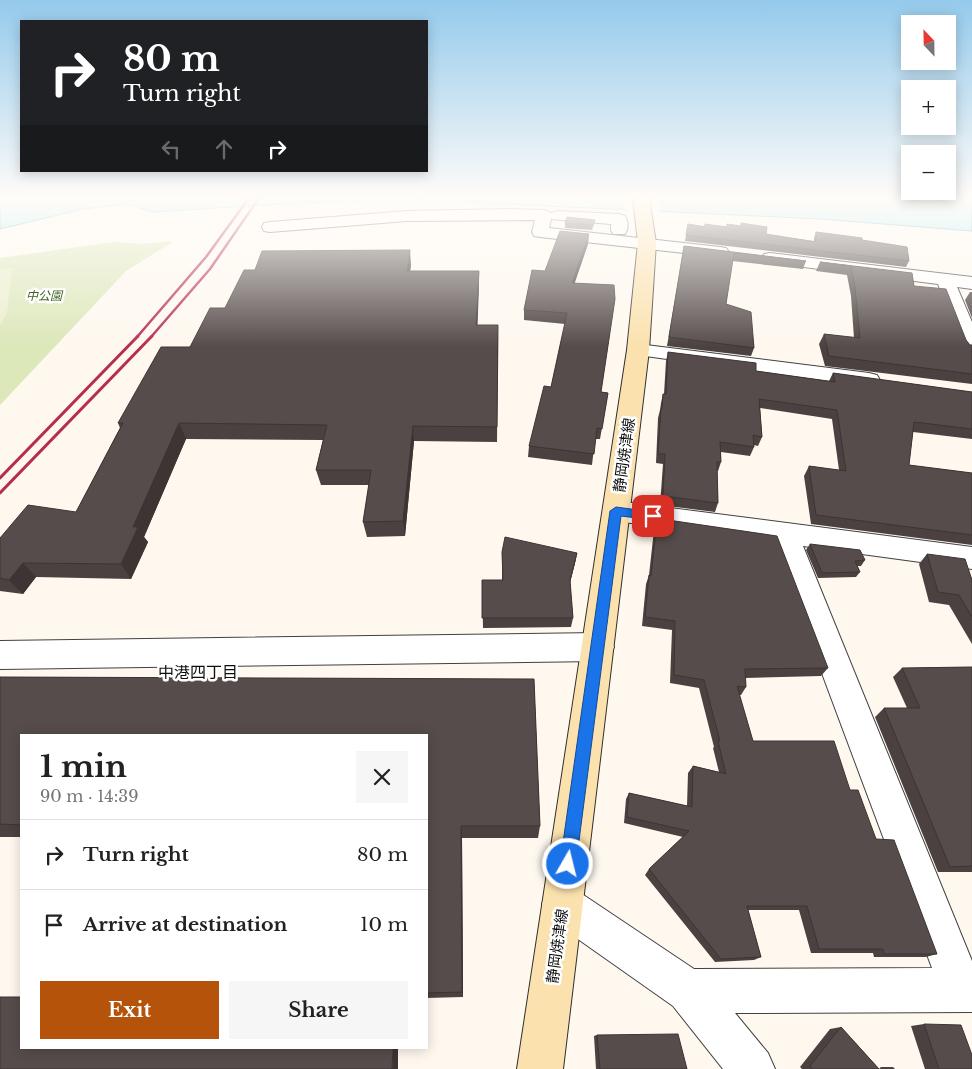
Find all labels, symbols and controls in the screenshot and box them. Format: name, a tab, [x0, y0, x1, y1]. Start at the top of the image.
north arrow	[901, 15, 956, 70]
map controls	[901, 15, 956, 200]
text: 80 m	[123, 37, 220, 80]
icon: right	[40, 40, 105, 105]
text: Turn right	[123, 80, 241, 107]
button: +	[901, 80, 956, 135]
icon: left	[157, 135, 185, 163]
icon: ahead	[210, 135, 238, 163]
icon: right	[263, 135, 291, 163]
button: −	[901, 145, 956, 200]
park label: 中公園	[26, 288, 64, 303]
street label: 静岡焼津線	[609, 417, 639, 493]
pin	[632, 495, 674, 537]
icon: arrive	[639, 502, 667, 530]
district label: 中港四丁目	[158, 662, 238, 682]
text: 1 min	[40, 748, 127, 785]
button: close	[356, 751, 408, 803]
text: 90 m · 14:39	[40, 786, 138, 806]
position arrow	[541, 837, 593, 889]
icon: right	[40, 841, 68, 869]
text: Turn right	[83, 843, 189, 866]
text: 80 m	[357, 843, 408, 866]
street label: 静岡焼津線	[542, 908, 572, 984]
icon: arrive	[40, 911, 68, 939]
text: Arrive at destination	[83, 913, 287, 936]
text: 10 m	[360, 913, 408, 936]
button: Exit	[40, 981, 219, 1039]
button: Share	[229, 981, 408, 1039]

